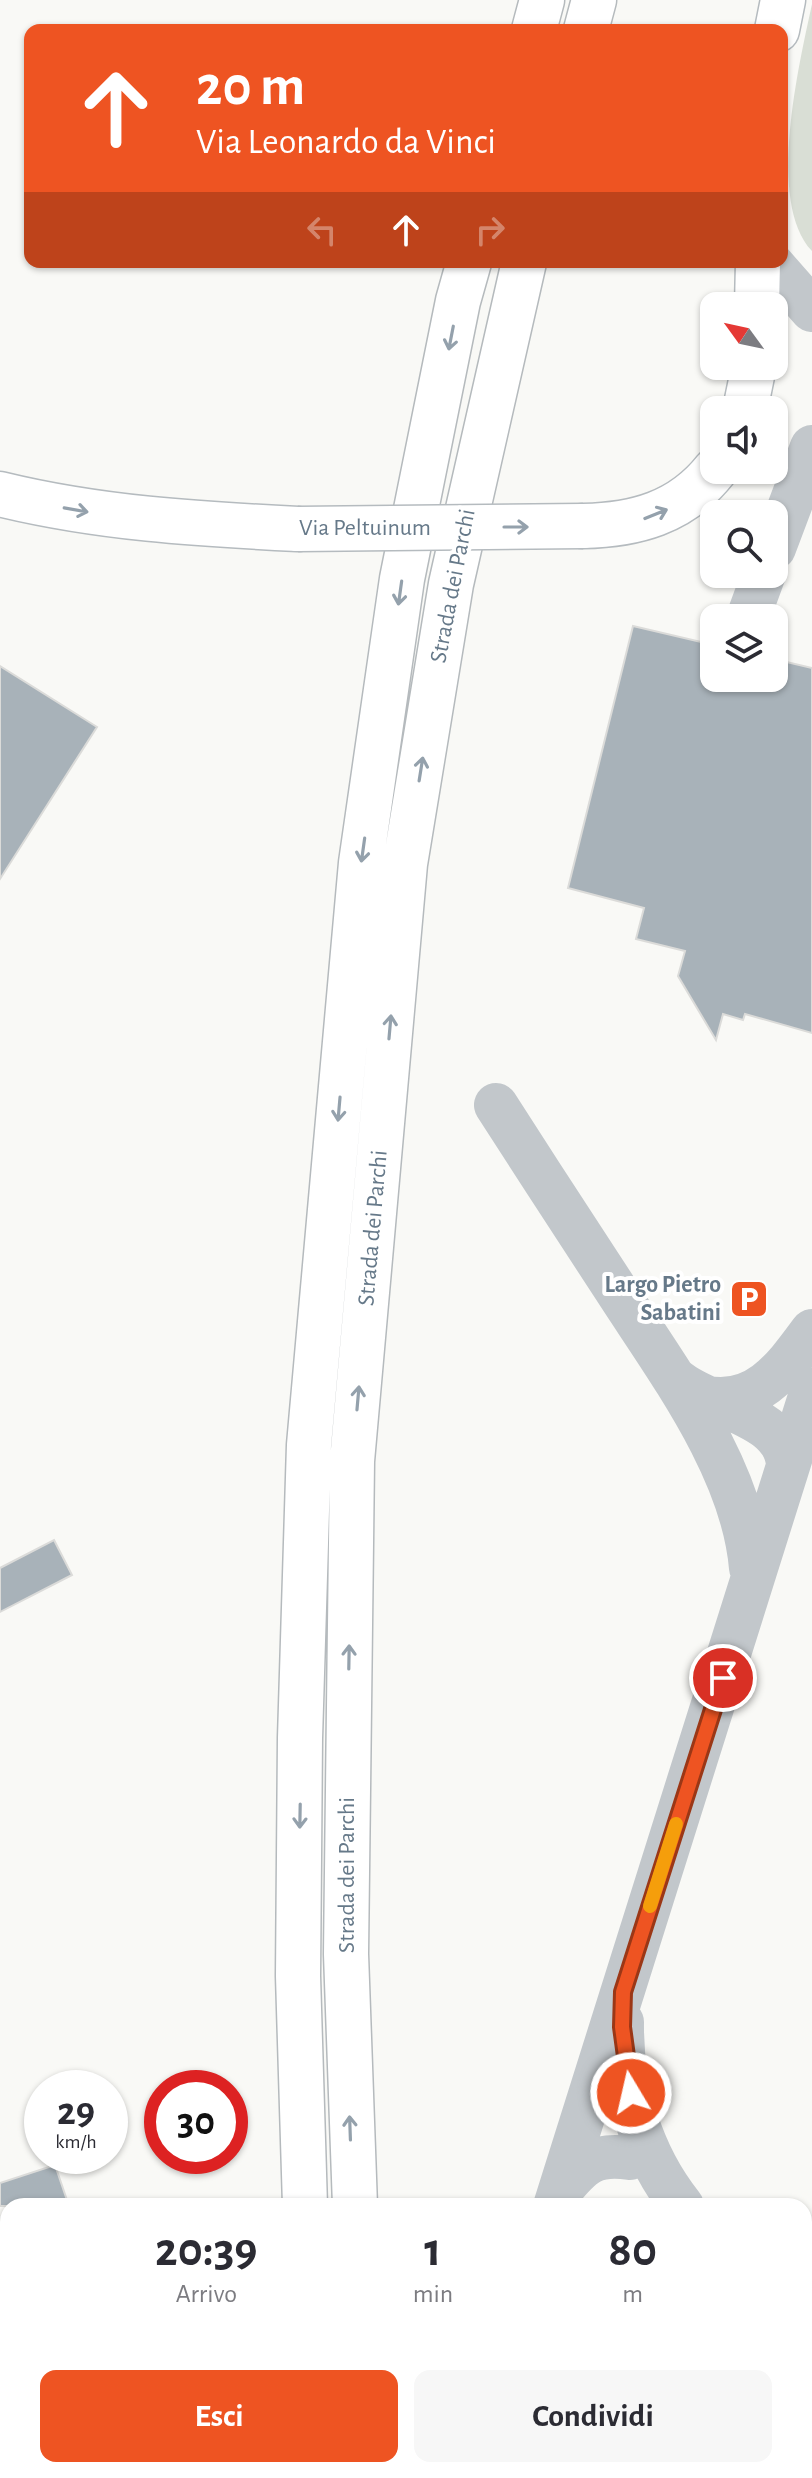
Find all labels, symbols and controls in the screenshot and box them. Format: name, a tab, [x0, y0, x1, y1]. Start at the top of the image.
icon: ahead	[64, 56, 168, 160]
text: 20 m	[196, 59, 305, 115]
text: Via Leonardo da Vinci	[196, 124, 496, 160]
icon: left	[300, 208, 344, 252]
icon: ahead	[384, 208, 428, 252]
icon: right	[468, 208, 512, 252]
north arrow	[700, 292, 788, 380]
map controls	[700, 292, 788, 692]
one-way arrow	[443, 324, 458, 350]
button: sound	[700, 396, 788, 484]
button: search	[700, 500, 788, 588]
one-way arrow	[63, 503, 89, 518]
one-way arrow	[643, 506, 668, 521]
street label: Strada dei Parchi	[426, 507, 480, 665]
street label: Via Peltuinum	[299, 516, 431, 540]
one-way arrow	[502, 519, 529, 535]
one-way arrow	[392, 580, 407, 605]
button: layers	[700, 604, 788, 692]
one-way arrow	[414, 757, 429, 782]
one-way arrow	[355, 837, 370, 862]
one-way arrow	[383, 1014, 398, 1041]
one-way arrow	[331, 1095, 346, 1122]
street label: Strada dei Parchi	[354, 1149, 392, 1307]
place label: Largo Pietro Sabatini	[604, 1273, 721, 1325]
parking icon: Largo Pietro Sabatini	[728, 1278, 770, 1320]
one-way arrow	[351, 1385, 366, 1411]
one-way arrow	[341, 1644, 356, 1671]
pin	[689, 1644, 757, 1712]
icon: arrive	[701, 1656, 745, 1700]
street label: Strada dei Parchi	[335, 1797, 359, 1953]
one-way arrow	[292, 1802, 308, 1829]
position arrow	[589, 2051, 673, 2135]
speed limit sign: 30	[144, 2070, 248, 2174]
text: 29	[57, 2092, 95, 2132]
one-way arrow	[343, 2115, 358, 2142]
text: km/h	[55, 2132, 97, 2152]
text: 20:39	[155, 2227, 258, 2275]
text: 1	[424, 2227, 442, 2275]
text: 80	[608, 2227, 657, 2275]
text: Arrivo	[176, 2281, 237, 2307]
text: min	[413, 2281, 453, 2307]
text: m	[622, 2281, 643, 2307]
button: Esci	[40, 2370, 398, 2462]
button: Condividi	[414, 2370, 772, 2462]

